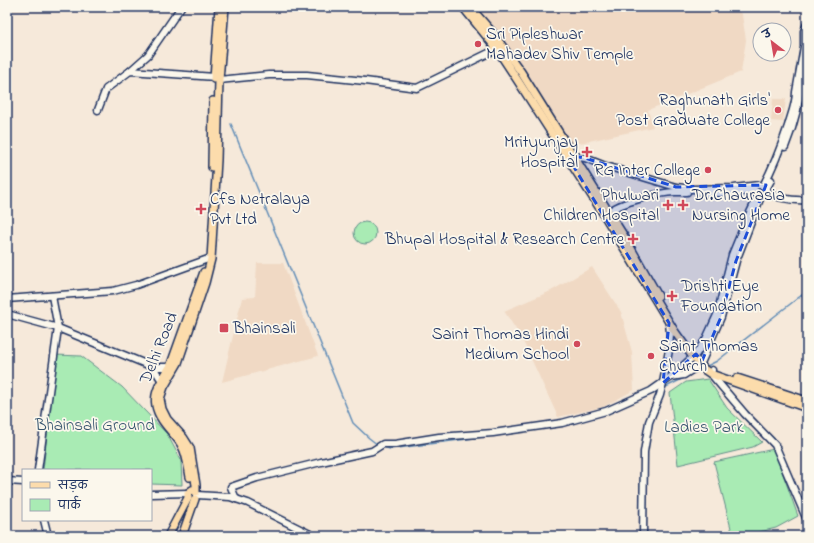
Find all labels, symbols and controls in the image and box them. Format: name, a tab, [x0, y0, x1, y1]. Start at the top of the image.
place label: Sri Pipleshwar Mahadev Shiv Temple	[486, 22, 634, 67]
north arrow	[752, 22, 792, 62]
text: उ	[759, 25, 776, 44]
marker: Sri Pipleshwar Mahadev Shiv Temple	[473, 39, 483, 49]
place label: Raghunath Girls' Post Graduate College	[616, 88, 770, 135]
marker: Raghunath Girls' Post Graduate College	[773, 105, 783, 115]
place label: Mrityunjay Hospital	[504, 130, 578, 175]
marker: Mrityunjay Hospital	[581, 146, 593, 158]
place label: RG Inter College	[594, 158, 700, 185]
marker: RG Inter College	[703, 165, 713, 175]
place label: Phulwari Children Hospital	[543, 183, 659, 228]
place label: Dr.Chaurasia Nursing Home	[691, 183, 790, 230]
place label: Cfs Netralaya Pvt Ltd	[210, 187, 310, 232]
marker: Phulwari Children Hospital	[662, 199, 674, 211]
marker: Dr.Chaurasia Nursing Home	[677, 199, 689, 211]
marker: Cfs Netralaya Pvt Ltd	[195, 203, 207, 215]
place label: Bhupal Hospital & Research Centre	[384, 227, 624, 252]
marker: Bhupal Hospital & Research Centre	[627, 233, 639, 245]
place label: Drishti Eye Foundation	[680, 274, 762, 319]
marker: Drishti Eye Foundation	[666, 290, 678, 302]
street label: Delhi Road	[133, 308, 185, 389]
place label: Bhainsali	[232, 316, 296, 341]
marker: Bhainsali	[218, 322, 230, 334]
place label: Saint Thomas Hindi Medium School	[432, 322, 569, 367]
place label: Saint Thomas Church	[659, 334, 758, 379]
marker: Saint Thomas Hindi Medium School	[572, 339, 582, 349]
marker: Saint Thomas Church	[646, 351, 656, 361]
park label: Bhainsali Ground	[34, 413, 155, 438]
park label: Ladies Park	[664, 415, 744, 440]
legend	[22, 469, 152, 521]
text: सड़क	[57, 477, 89, 495]
text: पार्क	[57, 495, 82, 515]

